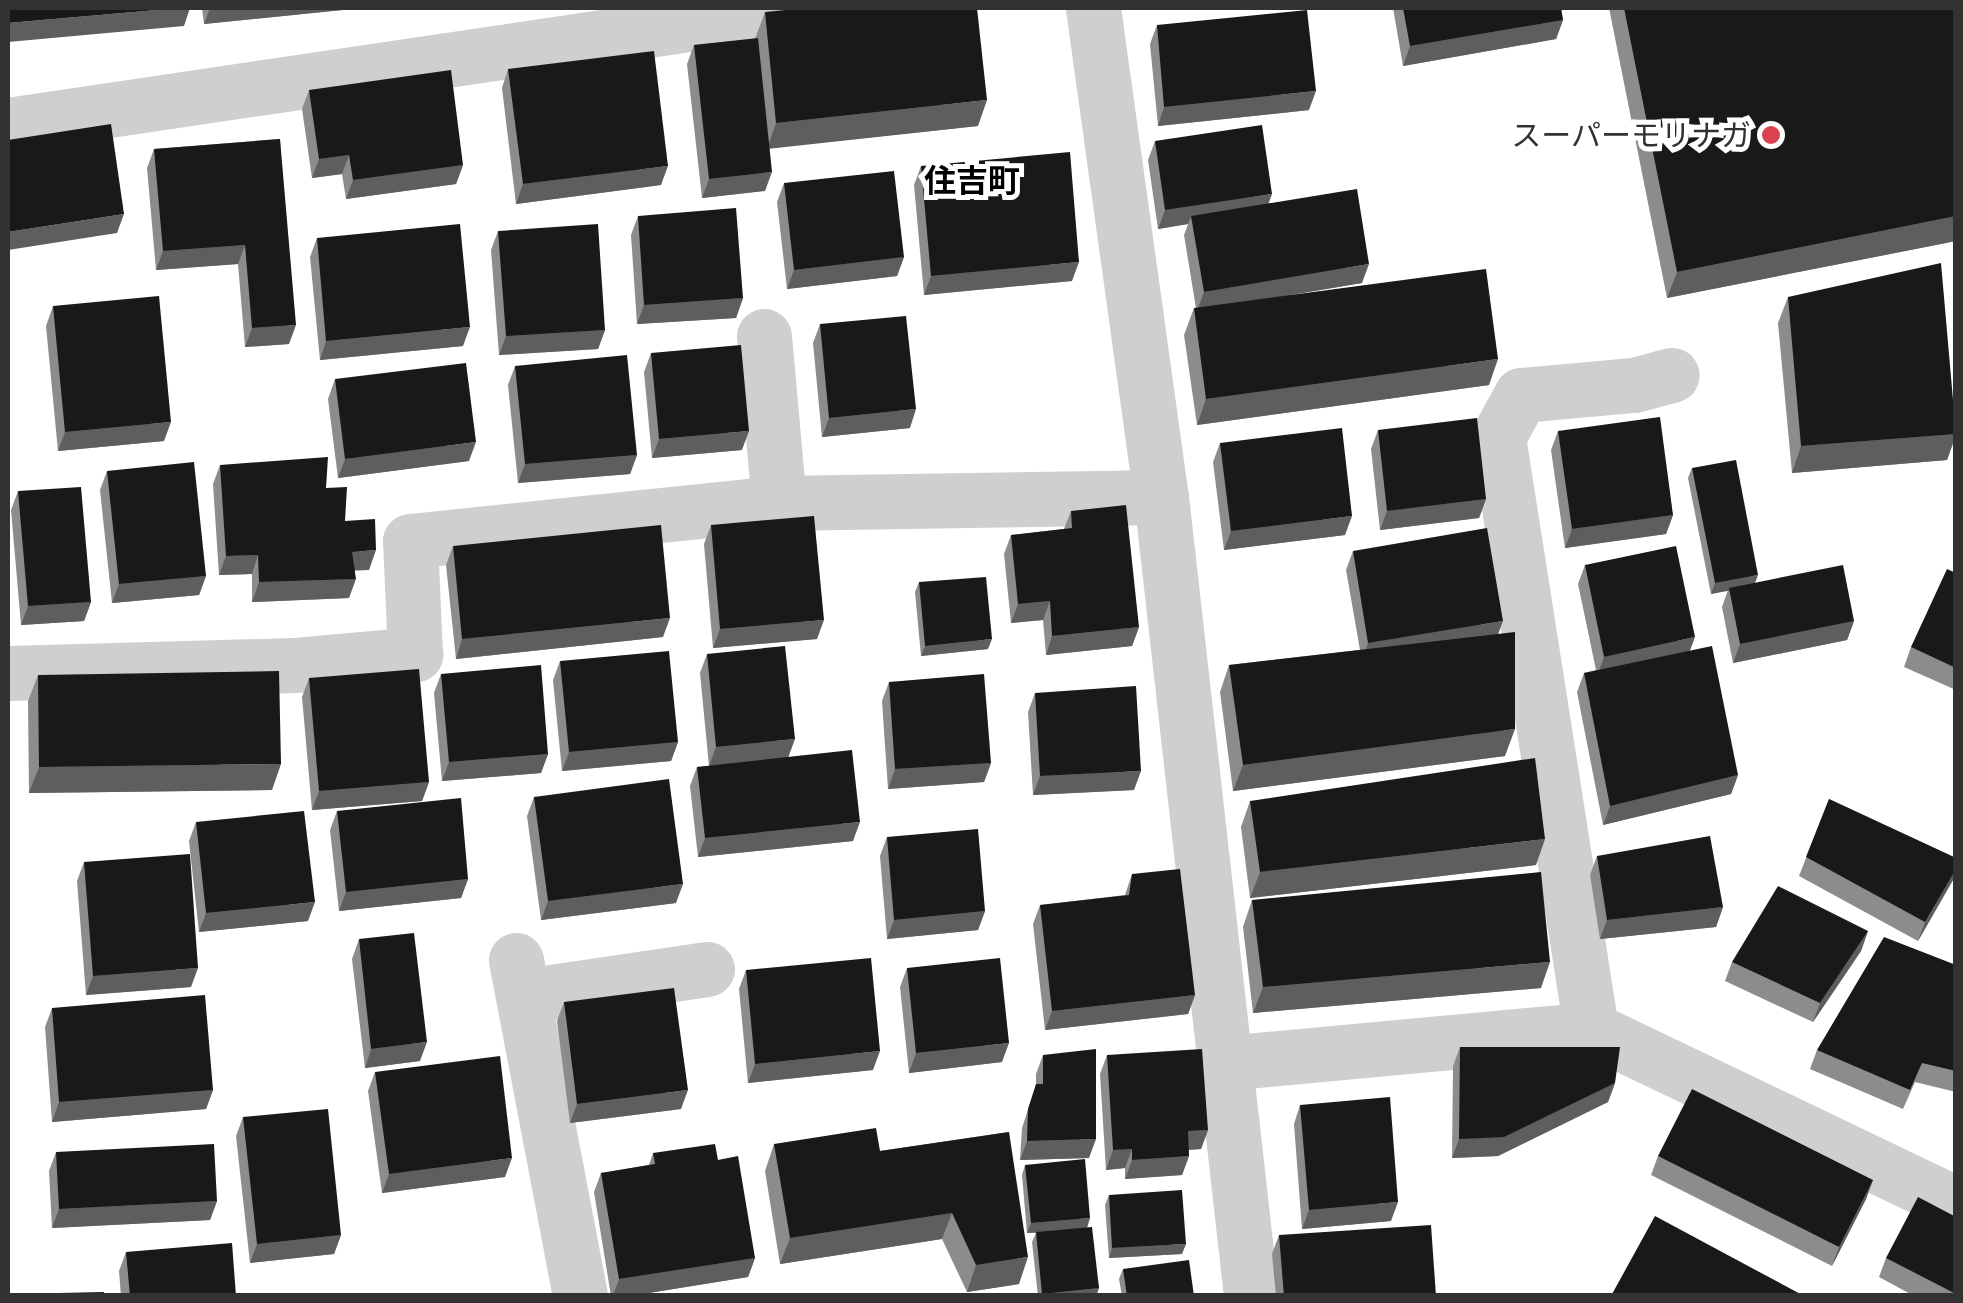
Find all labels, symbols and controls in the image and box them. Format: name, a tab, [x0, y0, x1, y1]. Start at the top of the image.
place label: スーパーモリナガ	[1511, 117, 1751, 153]
marker: スーパーモリナガ	[1760, 124, 1782, 146]
district label: 住吉町	[924, 161, 1020, 199]

